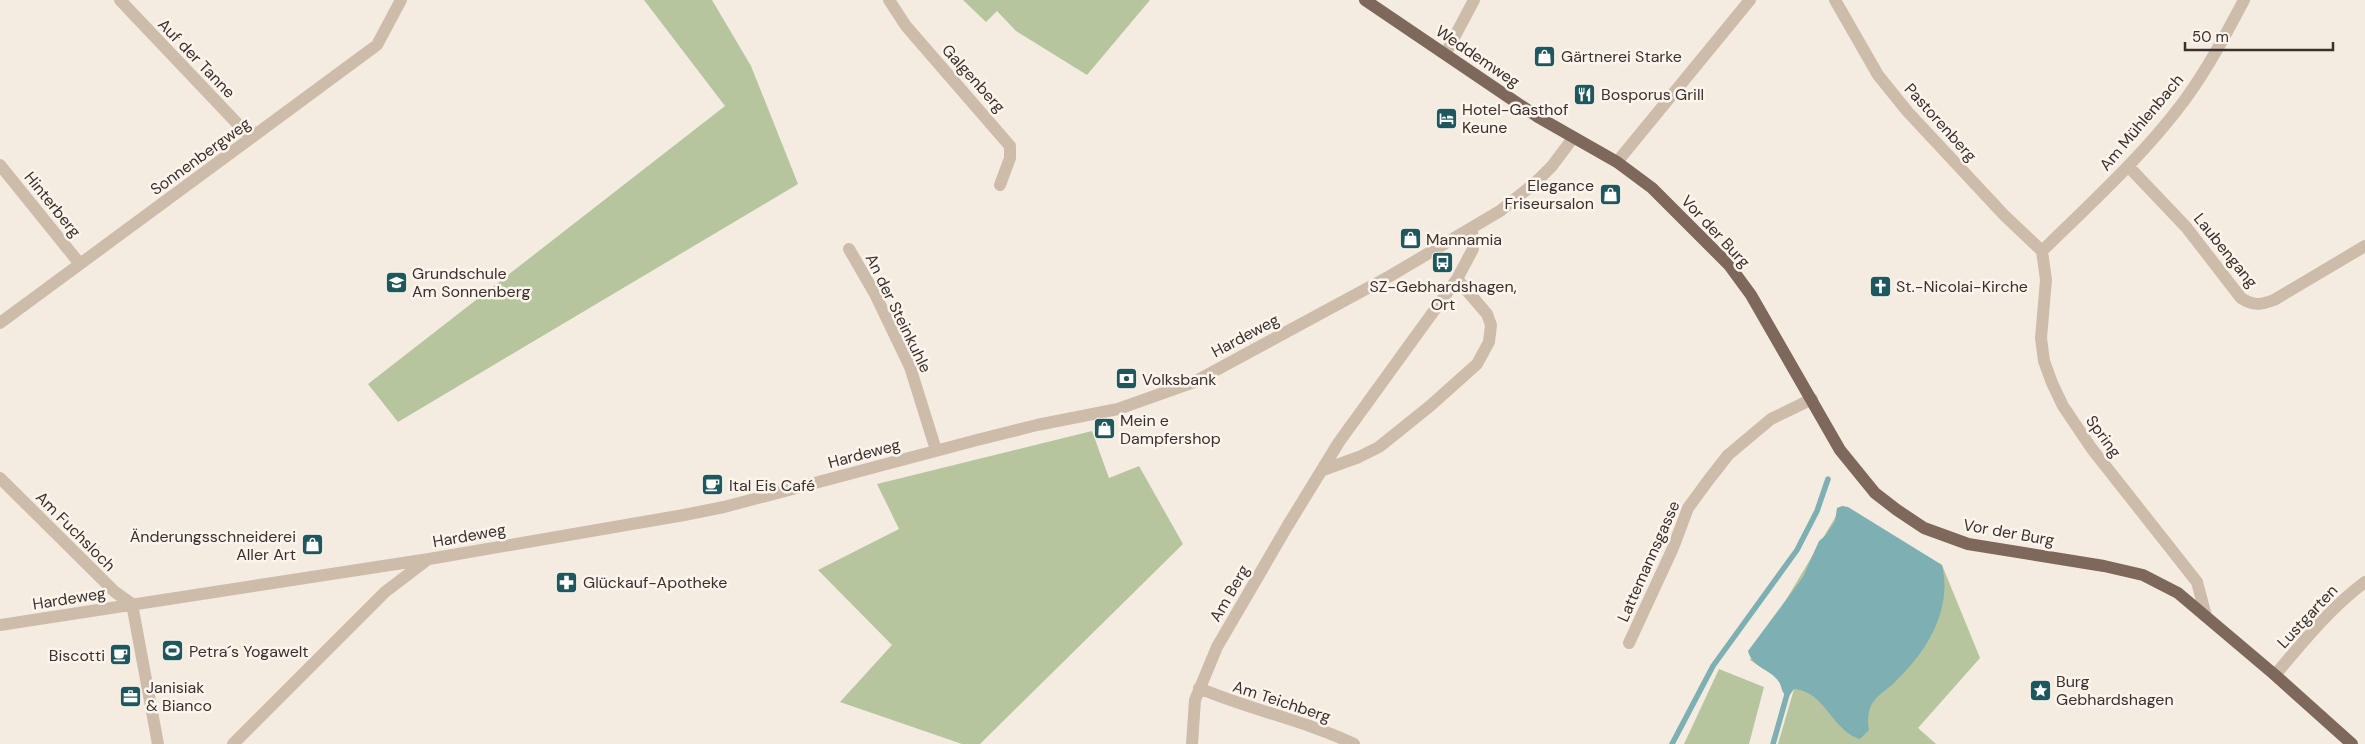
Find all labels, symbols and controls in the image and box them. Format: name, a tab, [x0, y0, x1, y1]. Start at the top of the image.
street label: Auf der Tanne	[153, 14, 240, 103]
scale bar	[2185, 20, 2332, 52]
street label: Weddemweg	[1432, 21, 1524, 92]
text: 50 m	[2192, 27, 2229, 47]
street label: Galgenberg	[937, 40, 1010, 117]
shop icon: Gärtnerei Starke	[1533, 44, 1557, 68]
place label: Gärtnerei Starke	[1561, 46, 1682, 67]
street label: Am Mühlenbach	[2095, 70, 2188, 175]
street label: Pastorenberg	[1900, 79, 1981, 166]
restaurant icon: Bosporus Grill	[1573, 82, 1597, 106]
place label: Bosporus Grill	[1601, 84, 1704, 105]
place label: Hotel-Gasthof Keune	[1462, 99, 1568, 138]
hotel icon: Hotel-Gasthof Keune	[1434, 106, 1458, 130]
street label: Sonnenbergweg	[146, 113, 255, 200]
street label: Hinterberg	[20, 167, 86, 242]
place label: Elegance Friseursalon	[1504, 175, 1594, 214]
shop icon: Elegance Friseursalon	[1598, 182, 1622, 206]
street label: Vor der Burg	[1677, 190, 1755, 272]
street label: Laubengang	[2189, 209, 2262, 292]
shop icon: Mannamia	[1398, 227, 1422, 251]
place label: Mannamia	[1426, 229, 1502, 250]
street label: An der Steinkuhle	[861, 250, 936, 376]
bus stop icon: SZ-Gebhardshagen, Ort	[1431, 250, 1455, 274]
place label: Grundschule Am Sonnenberg	[412, 263, 530, 302]
school or university icon: Grundschule Am Sonnenberg	[384, 270, 408, 294]
church icon: St.-Nicolai-Kirche	[1868, 274, 1892, 298]
place label: SZ-Gebhardshagen, Ort	[1369, 276, 1517, 315]
place label: St.-Nicolai-Kirche	[1896, 276, 2028, 297]
street label: Hardeweg	[1208, 309, 1283, 362]
bank icon: Volksbank	[1114, 367, 1138, 391]
place label: Volksbank	[1142, 369, 1216, 390]
place label: Mein e Dampfershop	[1120, 410, 1221, 449]
street label: Spring	[2081, 411, 2126, 462]
shop icon: Mein e Dampfershop	[1092, 417, 1116, 441]
street label: Hardeweg	[826, 434, 903, 473]
cafe icon: Ital Eis Café	[701, 473, 725, 497]
place label: Ital Eis Café	[729, 475, 815, 496]
street label: Am Fuchsloch	[31, 487, 120, 576]
street label: Lattemannsgasse	[1612, 497, 1685, 625]
street label: Vor der Burg	[1962, 514, 2056, 551]
street label: Hardeweg	[431, 519, 507, 552]
place label: Änderungsschneiderei Aller Art	[130, 526, 296, 565]
shop icon: Änderungsschneiderei Aller Art	[300, 533, 324, 557]
street label: Am Berg	[1205, 561, 1254, 626]
pharmacy icon: Glückauf-Apotheke	[555, 570, 579, 594]
place label: Glückauf-Apotheke	[583, 572, 727, 593]
street label: Lustgarten	[2273, 580, 2342, 653]
street label: Hardeweg	[31, 582, 107, 615]
sports icon: Petra´s Yogawelt	[161, 639, 185, 663]
place label: Petra´s Yogawelt	[189, 641, 309, 662]
cafe icon: Biscotti	[109, 643, 133, 667]
place label: Biscotti	[49, 645, 105, 666]
place label: Burg Gebhardshagen	[2056, 671, 2174, 710]
street label: Am Teichberg	[1230, 676, 1334, 727]
place label: Janisiak & Bianco	[146, 677, 212, 716]
place icon: Burg Gebhardshagen	[2028, 678, 2052, 702]
office icon: Janisiak & Bianco	[118, 684, 142, 708]

